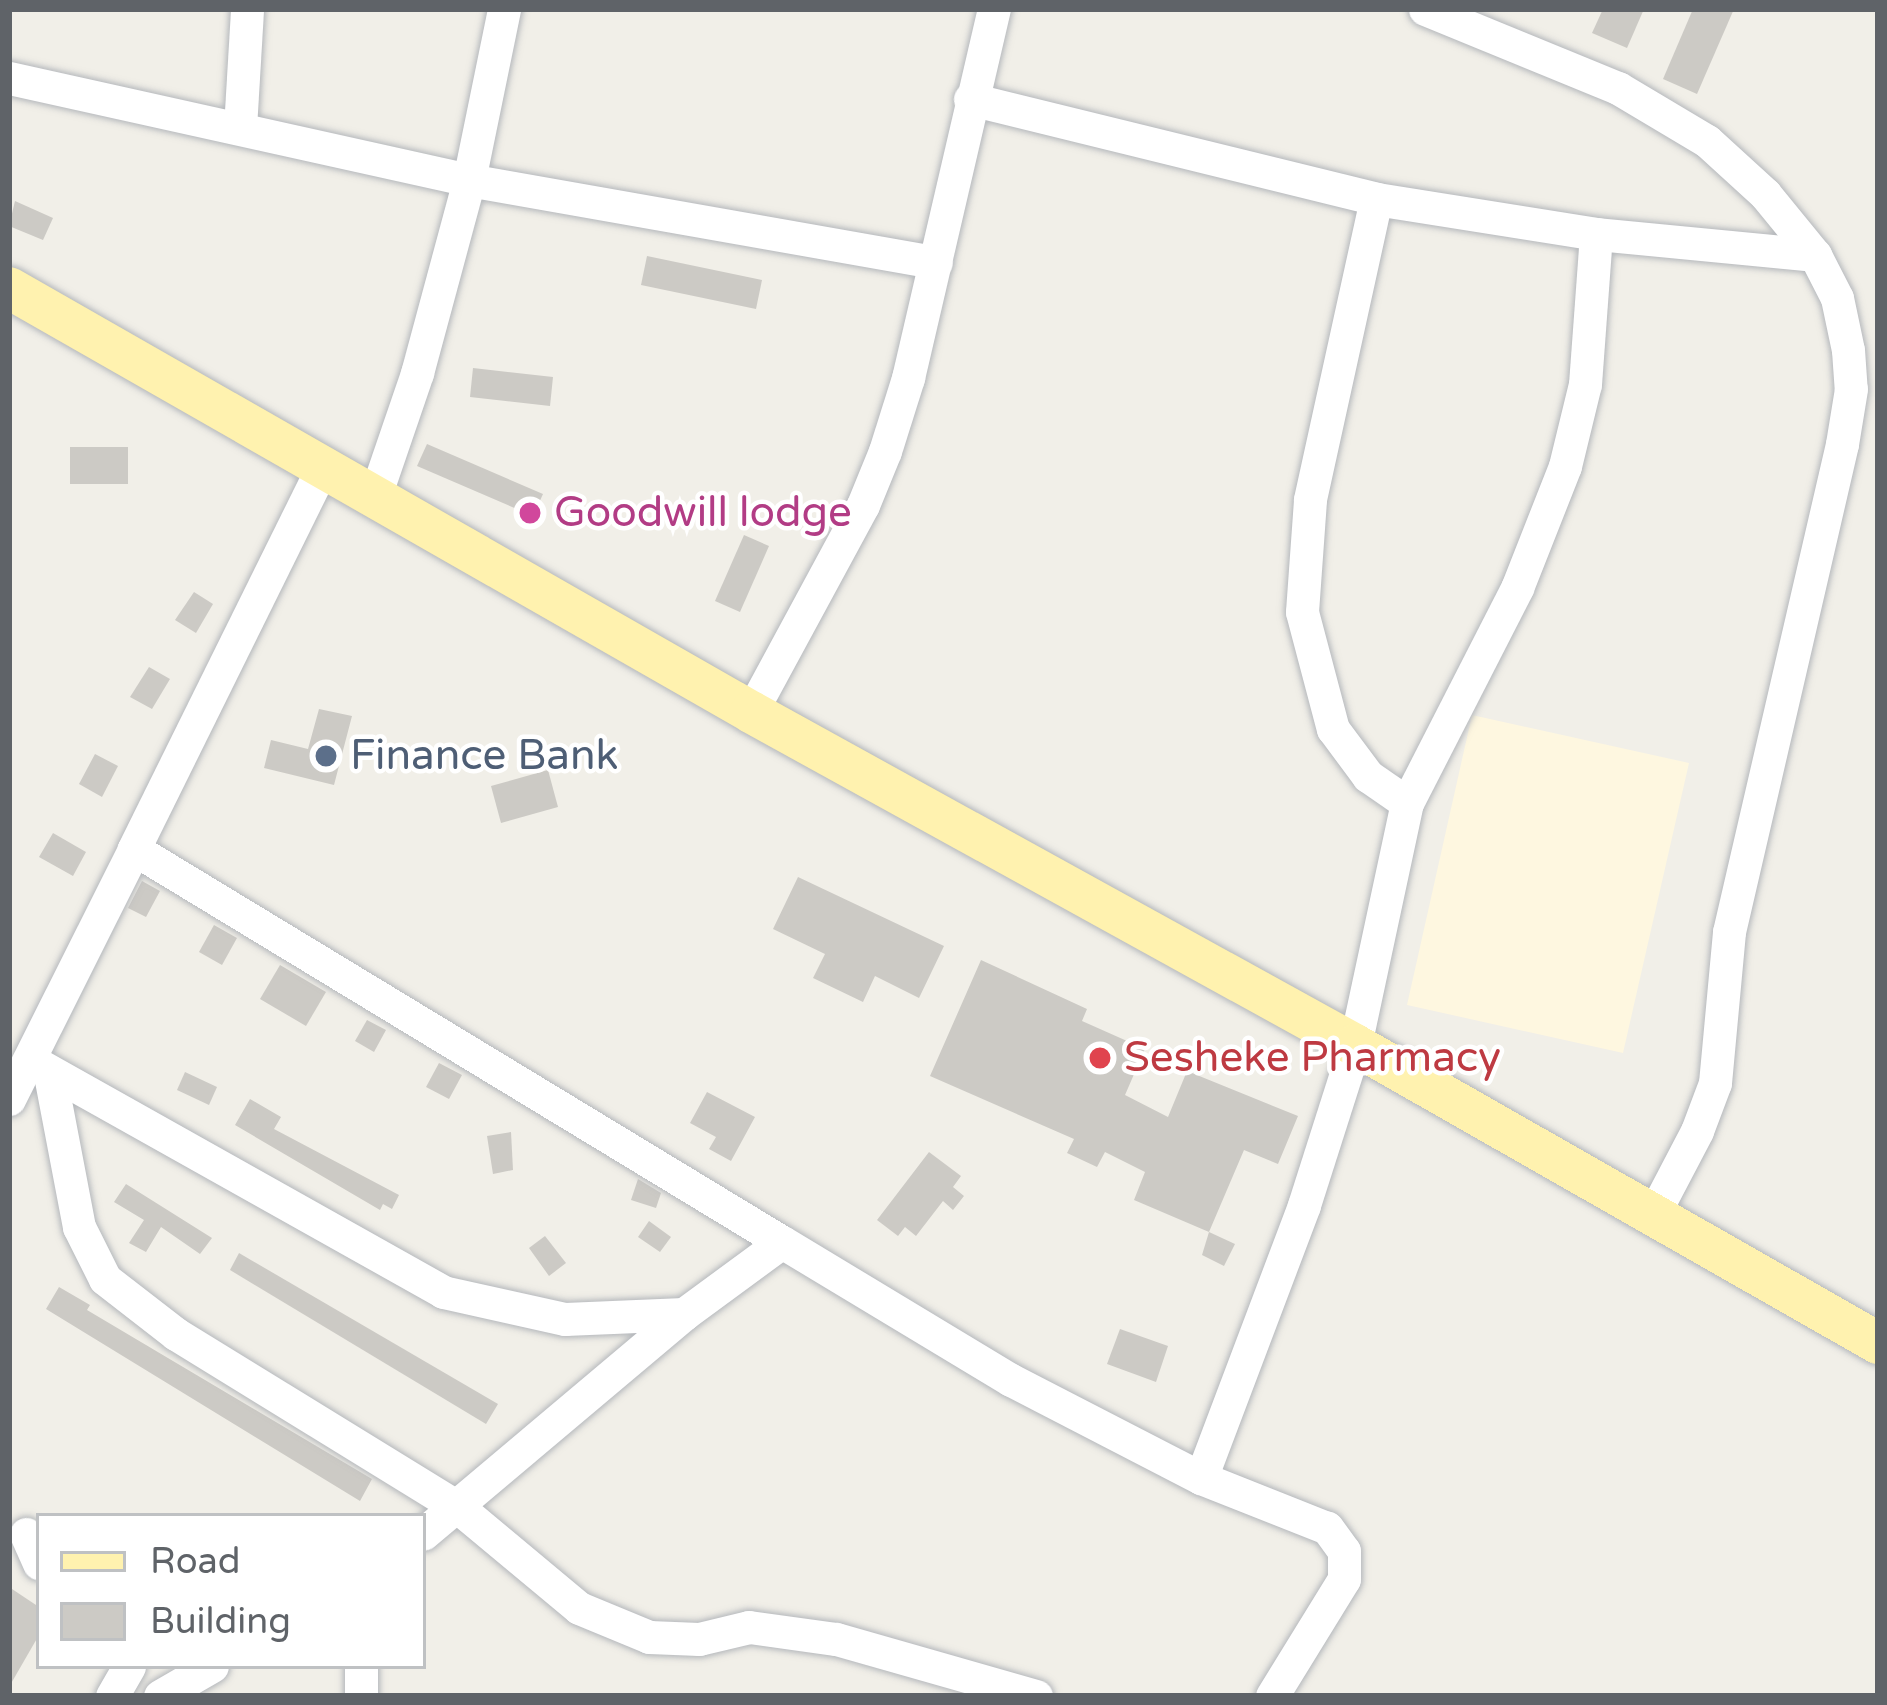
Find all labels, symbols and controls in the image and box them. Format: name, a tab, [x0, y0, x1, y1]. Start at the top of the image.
place label: Goodwill lodge	[554, 488, 852, 538]
marker: Goodwill lodge	[517, 500, 543, 526]
place label: Finance Bank	[350, 731, 618, 781]
marker: Finance Bank	[313, 743, 339, 769]
place label: Sesheke Pharmacy	[1124, 1033, 1501, 1083]
marker: Sesheke Pharmacy	[1087, 1045, 1113, 1071]
legend	[36, 1513, 426, 1669]
text: Road	[150, 1540, 240, 1583]
text: Building	[150, 1600, 291, 1643]

